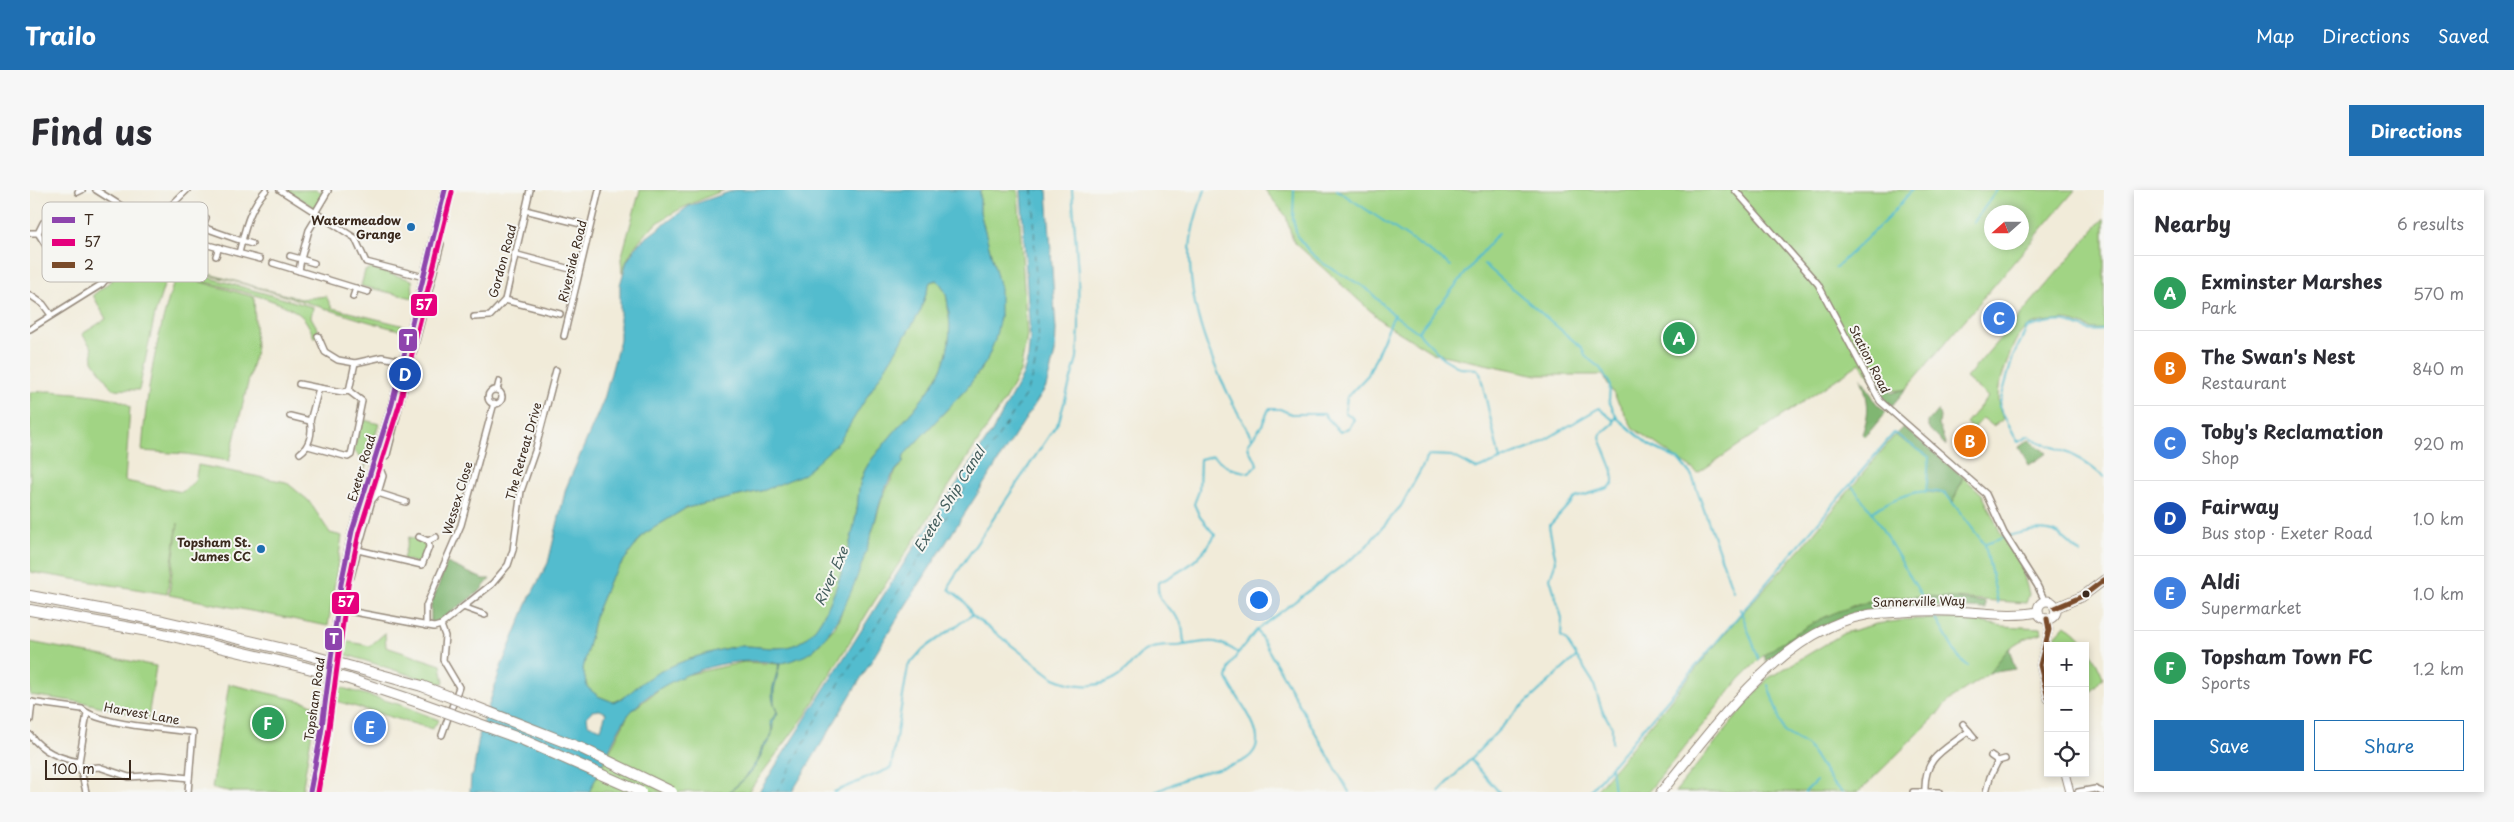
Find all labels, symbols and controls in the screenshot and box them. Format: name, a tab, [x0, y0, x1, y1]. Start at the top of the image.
text: Trailo	[25, 17, 96, 53]
text: Map	[2256, 22, 2294, 49]
text: Directions	[2322, 22, 2410, 49]
text: Saved	[2438, 22, 2489, 49]
text: Find us	[30, 104, 152, 157]
button: Directions	[2349, 105, 2484, 156]
legend	[42, 202, 208, 282]
north arrow	[1984, 205, 2029, 250]
text: Nearby	[2154, 207, 2231, 239]
text: T	[84, 209, 94, 230]
place label: Watermeadow Grange	[311, 211, 401, 243]
text: 6 results	[2397, 211, 2464, 235]
street label: Riverside Road	[553, 218, 591, 304]
marker: Watermeadow Grange	[405, 221, 417, 233]
street label: Gordon Road	[484, 222, 520, 300]
text: 57	[84, 231, 101, 252]
text: 2	[84, 254, 94, 275]
text: Exminster Marshes	[2201, 267, 2382, 295]
text: A	[2164, 281, 2176, 305]
text: 570 m	[2413, 281, 2464, 305]
line badge: 57	[410, 293, 438, 317]
text: 57	[416, 294, 433, 315]
text: Park	[2201, 295, 2237, 319]
pin: C	[1983, 299, 2015, 337]
pin: A	[1663, 319, 1695, 357]
street label: Station Road	[1845, 322, 1895, 396]
line badge: T	[398, 328, 418, 352]
text: T	[403, 329, 413, 350]
text: The Swan's Nest	[2201, 342, 2355, 370]
pin: D	[389, 355, 421, 393]
text: B	[2165, 356, 2175, 380]
text: 840 m	[2412, 356, 2464, 380]
text: Restaurant	[2201, 370, 2287, 394]
street label: The Retreat Drive	[500, 400, 546, 502]
text: Toby's Reclamation	[2201, 417, 2383, 445]
pin: B	[1954, 422, 1986, 460]
text: C	[2164, 431, 2176, 455]
text: 920 m	[2413, 431, 2464, 455]
street label: Exeter Road	[342, 432, 380, 504]
water label: Exeter Ship Canal	[908, 441, 991, 556]
text: Shop	[2201, 445, 2239, 469]
street label: Wessex Close	[437, 459, 477, 537]
text: Fairway	[2201, 492, 2279, 520]
text: D	[2164, 506, 2176, 530]
text: 1.0 km	[2413, 506, 2464, 530]
text: Bus stop · Exeter Road	[2201, 520, 2373, 544]
place label: Topsham St. James CC	[177, 533, 251, 565]
water label: River Exe	[809, 542, 854, 609]
marker: Topsham St. James CC	[255, 543, 267, 555]
text: Aldi	[2201, 567, 2240, 595]
text: E	[2165, 581, 2175, 605]
text: 1.0 km	[2413, 581, 2464, 605]
your location	[1246, 587, 1272, 613]
unlabelled marker	[2081, 589, 2091, 599]
line badge: 57	[331, 591, 360, 615]
text: 57	[338, 591, 355, 612]
street label: Sannerville Way	[1872, 591, 1966, 611]
text: Supermarket	[2201, 595, 2301, 619]
line badge: T	[324, 627, 343, 651]
text: T	[329, 628, 339, 649]
map controls	[2044, 642, 2089, 777]
button: +	[2044, 642, 2089, 687]
text: Topsham Town FC	[2201, 642, 2373, 670]
street label: Topsham Road	[299, 656, 329, 742]
text: F	[2165, 656, 2175, 680]
text: 1.2 km	[2413, 656, 2464, 680]
text: Sports	[2201, 670, 2250, 694]
button: −	[2044, 687, 2089, 732]
street label: Harvest Lane	[103, 697, 182, 729]
pin: F	[252, 704, 284, 742]
pin: E	[354, 708, 386, 746]
button: Save	[2154, 720, 2304, 771]
button: Share	[2314, 720, 2464, 771]
button: locate	[2044, 732, 2089, 777]
scale bar	[45, 757, 131, 780]
text: 100 m	[52, 758, 95, 779]

